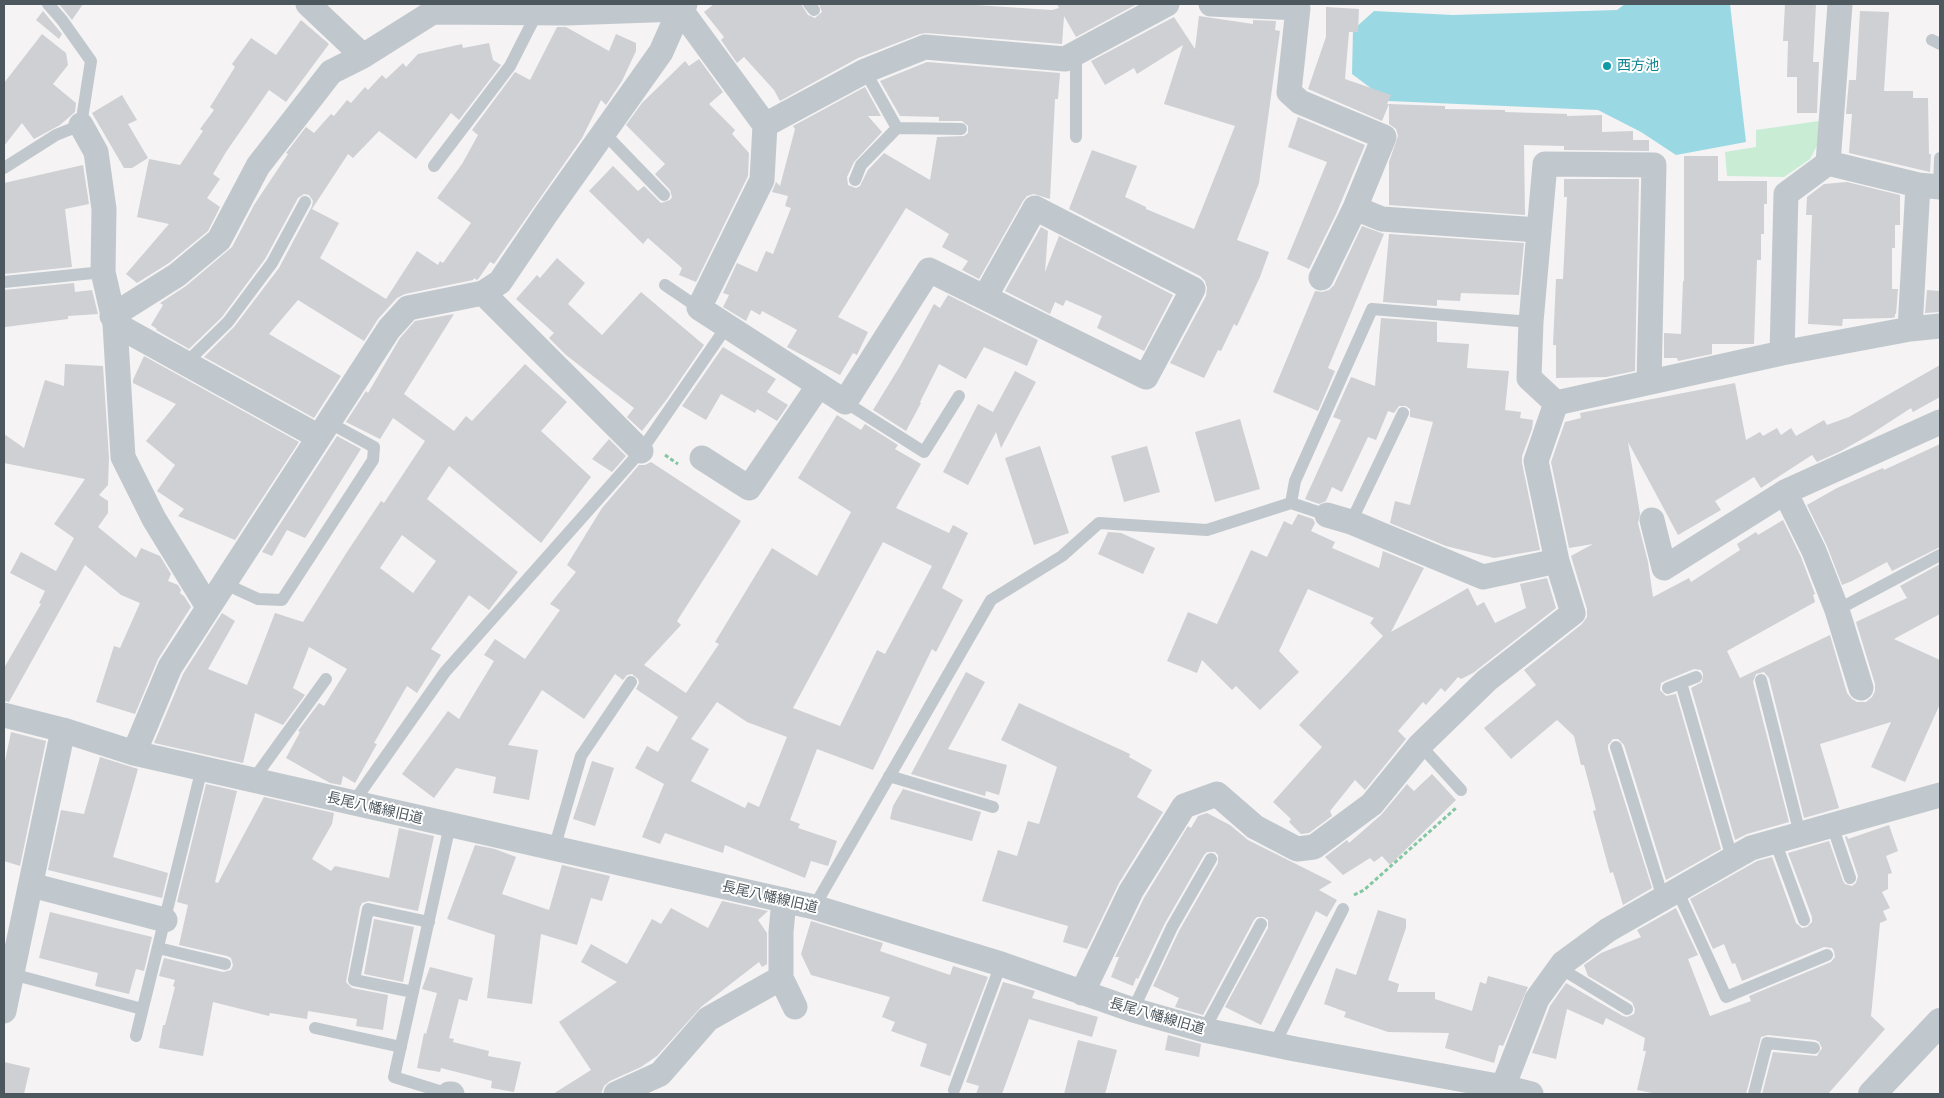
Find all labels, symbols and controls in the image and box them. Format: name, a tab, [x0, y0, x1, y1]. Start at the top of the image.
place label: 西方池	[1617, 58, 1659, 74]
marker: 西方池	[1601, 60, 1613, 72]
street label: 長尾八幡線旧道	[325, 789, 425, 827]
street label: 長尾八幡線旧道	[720, 878, 820, 916]
street label: 長尾八幡線旧道	[1108, 994, 1206, 1038]

